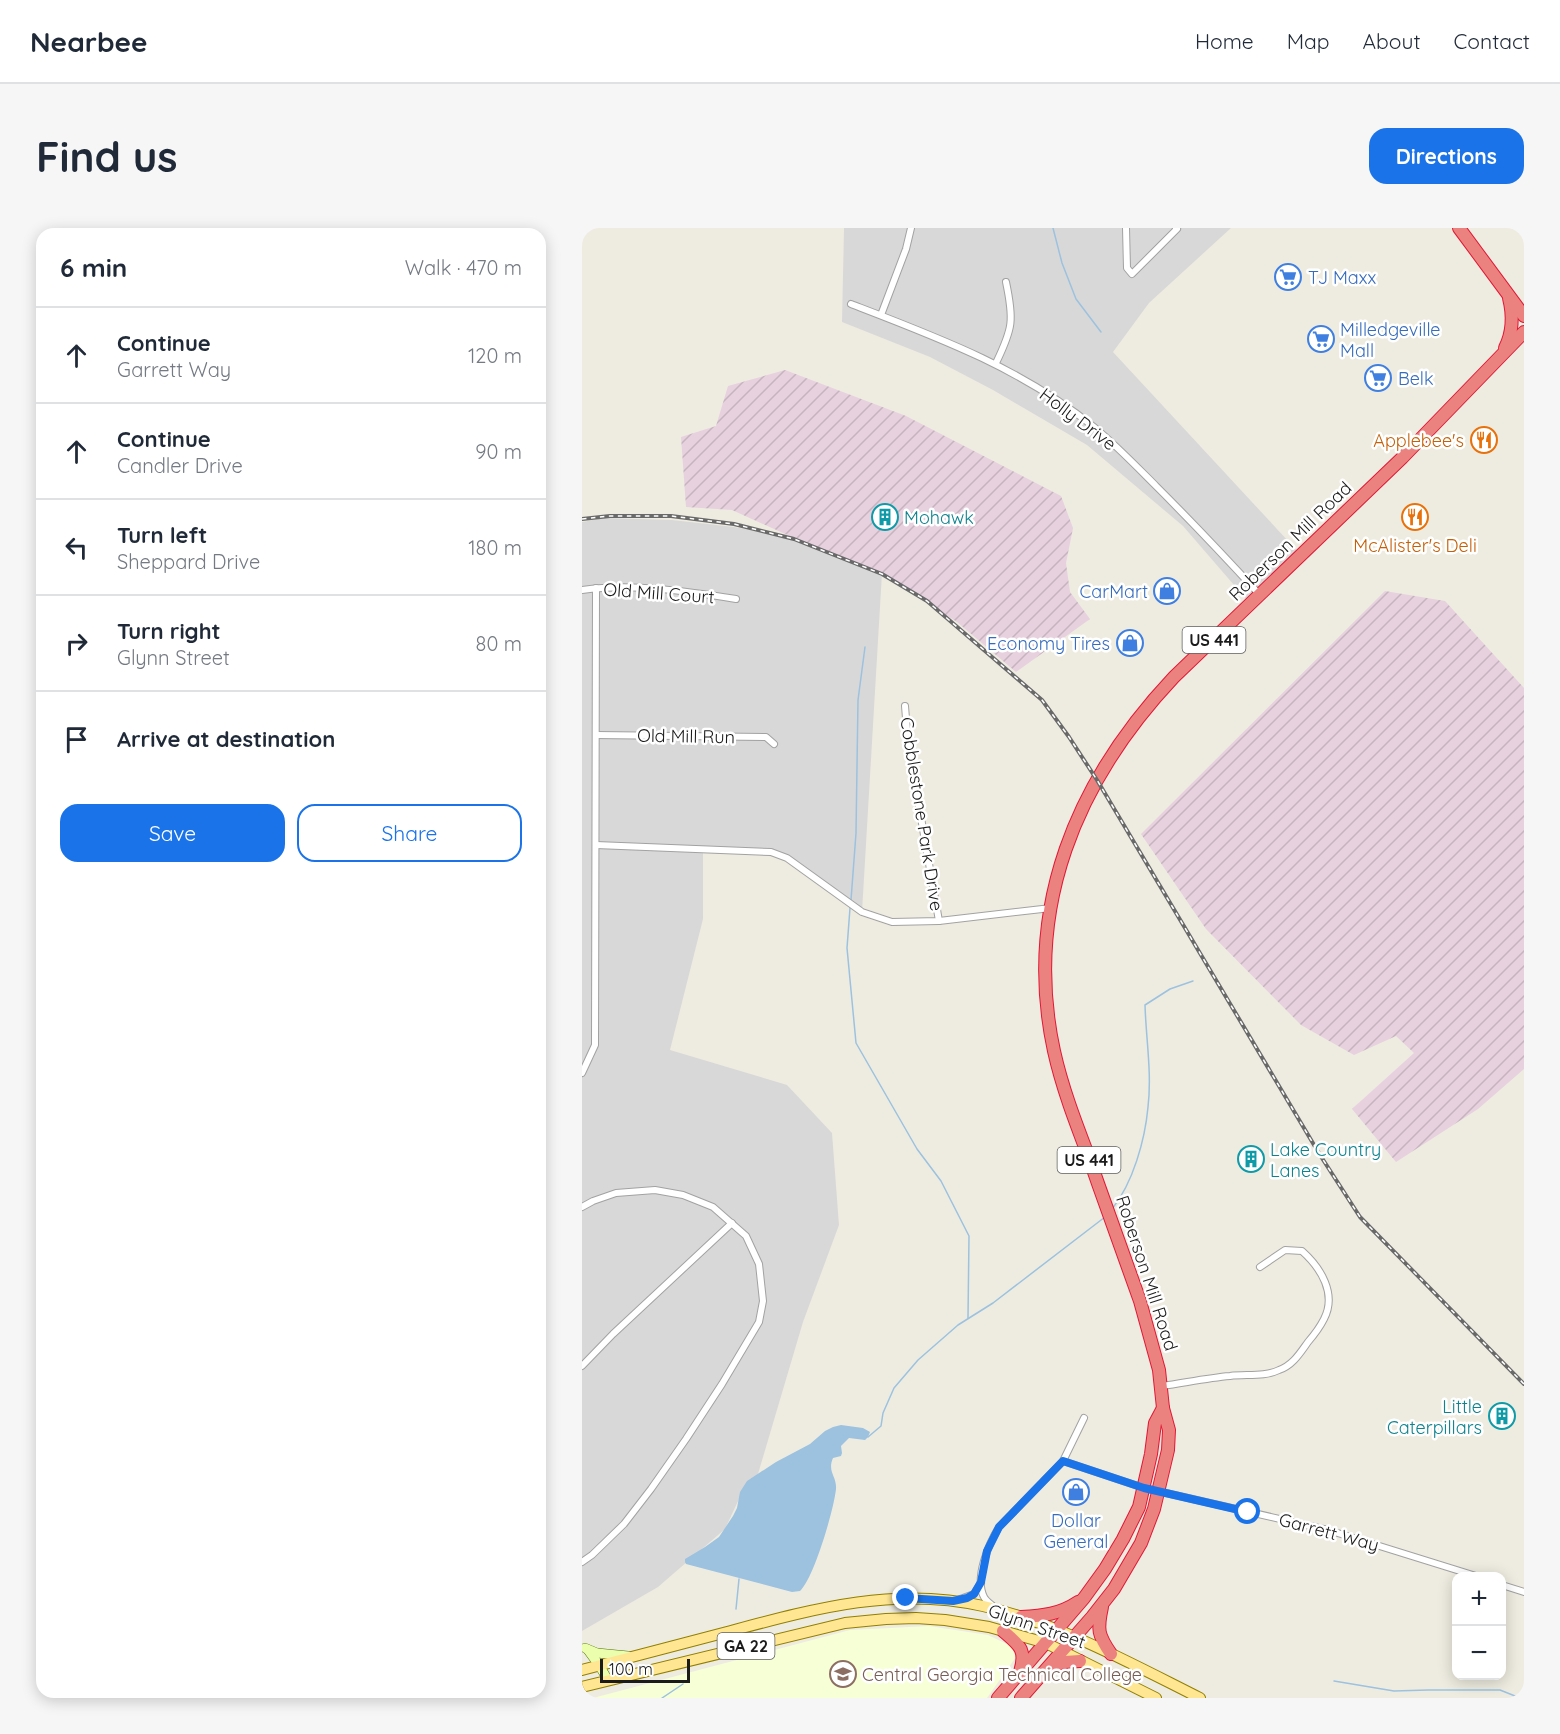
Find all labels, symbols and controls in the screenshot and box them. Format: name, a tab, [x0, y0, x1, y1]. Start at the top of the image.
text: Nearbee	[30, 24, 148, 59]
text: Home	[1195, 28, 1254, 54]
text: Map	[1287, 28, 1330, 54]
text: About	[1363, 28, 1421, 54]
text: Contact	[1454, 28, 1530, 54]
button: Directions	[1369, 128, 1524, 184]
text: Find us	[36, 130, 178, 183]
text: 6 min	[60, 251, 127, 284]
text: Walk · 470 m	[405, 255, 522, 280]
supermarket icon: TJ Maxx	[1273, 262, 1303, 292]
place label: TJ Maxx	[1308, 266, 1376, 289]
place label: Milledgeville Mall	[1340, 318, 1441, 362]
supermarket icon: Milledgeville Mall	[1306, 324, 1336, 354]
text: Continue	[117, 329, 211, 357]
icon: ahead	[60, 339, 93, 372]
text: 120 m	[468, 343, 522, 368]
text: Garrett Way	[117, 357, 231, 382]
supermarket icon: Belk	[1363, 363, 1393, 393]
place label: Belk	[1398, 367, 1434, 390]
street label: Holly Drive	[1035, 383, 1121, 455]
text: Continue	[117, 425, 211, 453]
restaurant icon: Applebee's	[1469, 425, 1499, 455]
place label: Applebee's	[1373, 429, 1464, 452]
icon: ahead	[60, 435, 93, 468]
text: 90 m	[475, 439, 522, 464]
text: Candler Drive	[117, 453, 243, 478]
street label: Roberson Mill Road	[1224, 476, 1356, 606]
building icon: Mohawk	[870, 502, 900, 532]
restaurant icon: McAlister's Deli	[1400, 502, 1430, 532]
place label: Mohawk	[904, 506, 974, 529]
text: Turn left	[117, 521, 207, 549]
icon: left	[60, 531, 93, 564]
place label: McAlister's Deli	[1353, 534, 1477, 557]
text: 180 m	[468, 535, 522, 560]
text: Sheppard Drive	[117, 549, 260, 574]
shop icon: CarMart	[1152, 576, 1182, 606]
street label: Old Mill Court	[603, 578, 715, 608]
place label: CarMart	[1080, 580, 1148, 603]
text: Turn right	[117, 617, 221, 645]
icon: right	[60, 627, 93, 660]
road number: US 441	[1182, 627, 1246, 653]
shop icon: Economy Tires	[1115, 628, 1145, 658]
text: 80 m	[476, 631, 522, 656]
place label: Economy Tires	[987, 632, 1110, 655]
text: Glynn Street	[117, 645, 230, 670]
street label: Cobblestone Park Drive	[895, 716, 949, 912]
icon: arrive	[60, 723, 93, 756]
street label: Old Mill Run	[637, 724, 735, 748]
text: Arrive at destination	[117, 725, 335, 753]
button: Save	[60, 804, 285, 862]
button: Share	[297, 804, 522, 862]
place label: Lake Country Lanes	[1270, 1138, 1381, 1182]
building icon: Lake Country Lanes	[1236, 1144, 1266, 1174]
road number: US 441	[1058, 1147, 1120, 1173]
street label: Roberson Mill Road	[1111, 1192, 1183, 1354]
place label: Little Caterpillars	[1387, 1395, 1482, 1439]
building icon: Little Caterpillars	[1487, 1401, 1517, 1431]
shop icon: Dollar General	[1061, 1477, 1091, 1507]
route start	[1234, 1498, 1260, 1524]
street label: Garrett Way	[1276, 1508, 1382, 1556]
place label: Dollar General	[1043, 1509, 1109, 1553]
map controls	[1452, 1572, 1506, 1680]
button: +	[1452, 1572, 1506, 1626]
route end	[892, 1584, 918, 1610]
street label: Glynn Street	[985, 1599, 1089, 1653]
button: −	[1452, 1626, 1506, 1680]
road number: GA 22	[718, 1633, 774, 1659]
scale bar	[600, 1656, 690, 1684]
text: 100 m	[609, 1659, 653, 1679]
school or university icon: Central Georgia Technical College	[828, 1659, 858, 1689]
place label: Central Georgia Technical College	[862, 1663, 1142, 1686]

